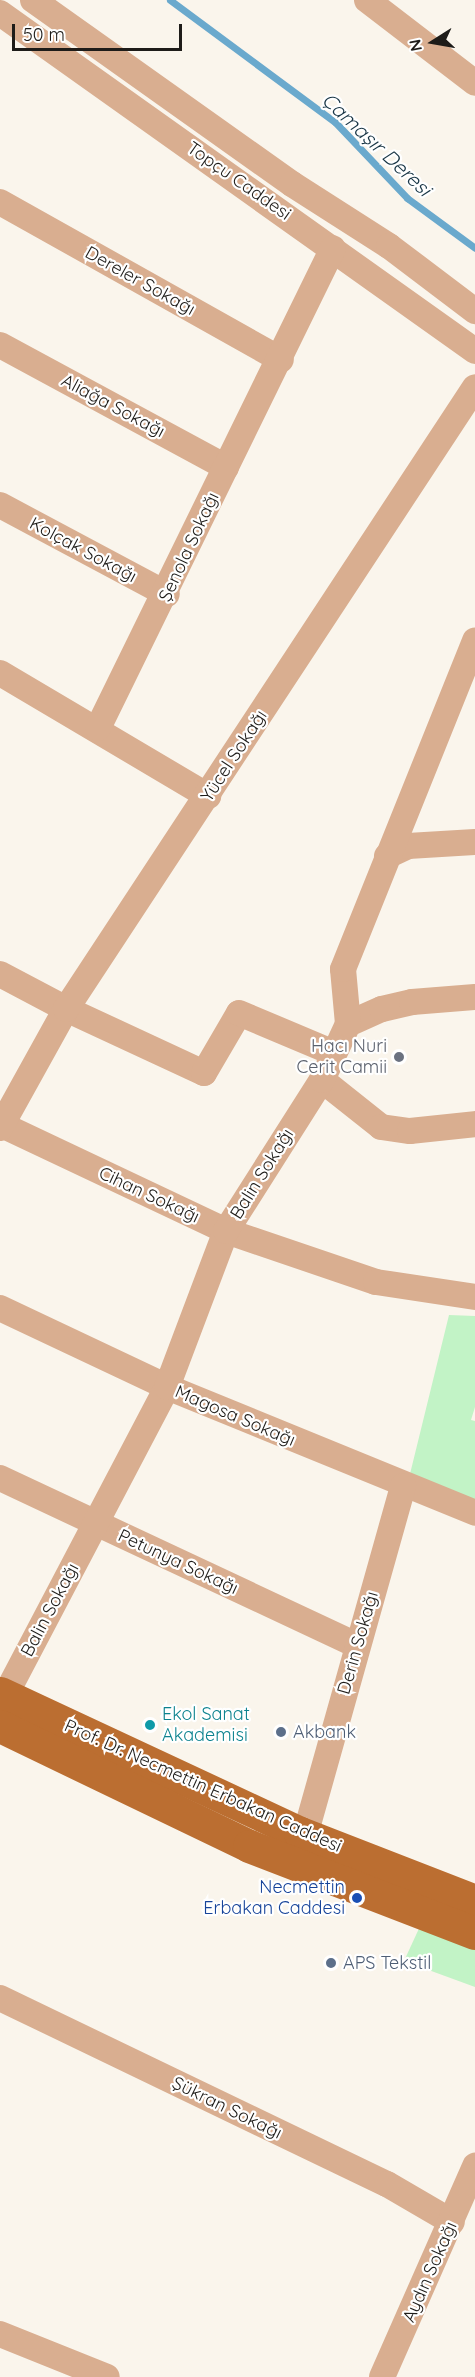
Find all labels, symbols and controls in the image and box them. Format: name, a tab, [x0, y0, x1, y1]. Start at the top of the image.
scale bar	[15, 12, 184, 50]
north arrow	[403, 12, 463, 72]
text: 50 m	[23, 23, 65, 46]
text: N	[404, 38, 426, 53]
water label: Çamaşır Deresi	[317, 87, 437, 201]
street label: Topçu Caddesi	[183, 137, 295, 225]
street label: Dereler Sokağı	[81, 242, 199, 320]
street label: Aliağa Sokağı	[58, 370, 168, 442]
street label: Şenola Sokağı	[154, 489, 224, 605]
street label: Kolçak Sokağı	[26, 513, 140, 587]
street label: Yücel Sokağı	[196, 706, 272, 806]
place label: Hacı Nuri Cerit Camii	[296, 1036, 387, 1078]
marker: Hacı Nuri Cerit Camii	[392, 1050, 406, 1064]
street label: Balin Sokağı	[226, 1125, 298, 1223]
street label: Cihan Sokağı	[95, 1162, 203, 1228]
street label: Magosa Sokağı	[172, 1381, 298, 1451]
street label: Petunya Sokağı	[115, 1525, 241, 1599]
street label: Balin Sokağı	[16, 1560, 84, 1660]
street label: Derin Sokağı	[333, 1589, 383, 1697]
place label: Ekol Sanat Akademisi	[162, 1704, 250, 1746]
street label: Prof. Dr. Necmettin Erbakan Caddesi	[61, 1715, 345, 1857]
marker: Ekol Sanat Akademisi	[143, 1718, 157, 1732]
place label: Akbank	[293, 1721, 356, 1743]
marker: Akbank	[274, 1725, 288, 1739]
place label: Necmettin Erbakan Caddesi	[203, 1877, 345, 1920]
marker: Necmettin Erbakan Caddesi	[350, 1891, 364, 1905]
place label: APS Tekstil	[343, 1952, 431, 1974]
marker: APS Tekstil	[324, 1956, 338, 1970]
street label: Şükran Sokağı	[169, 2072, 285, 2144]
street label: Aydın Sokağı	[398, 2218, 462, 2326]

